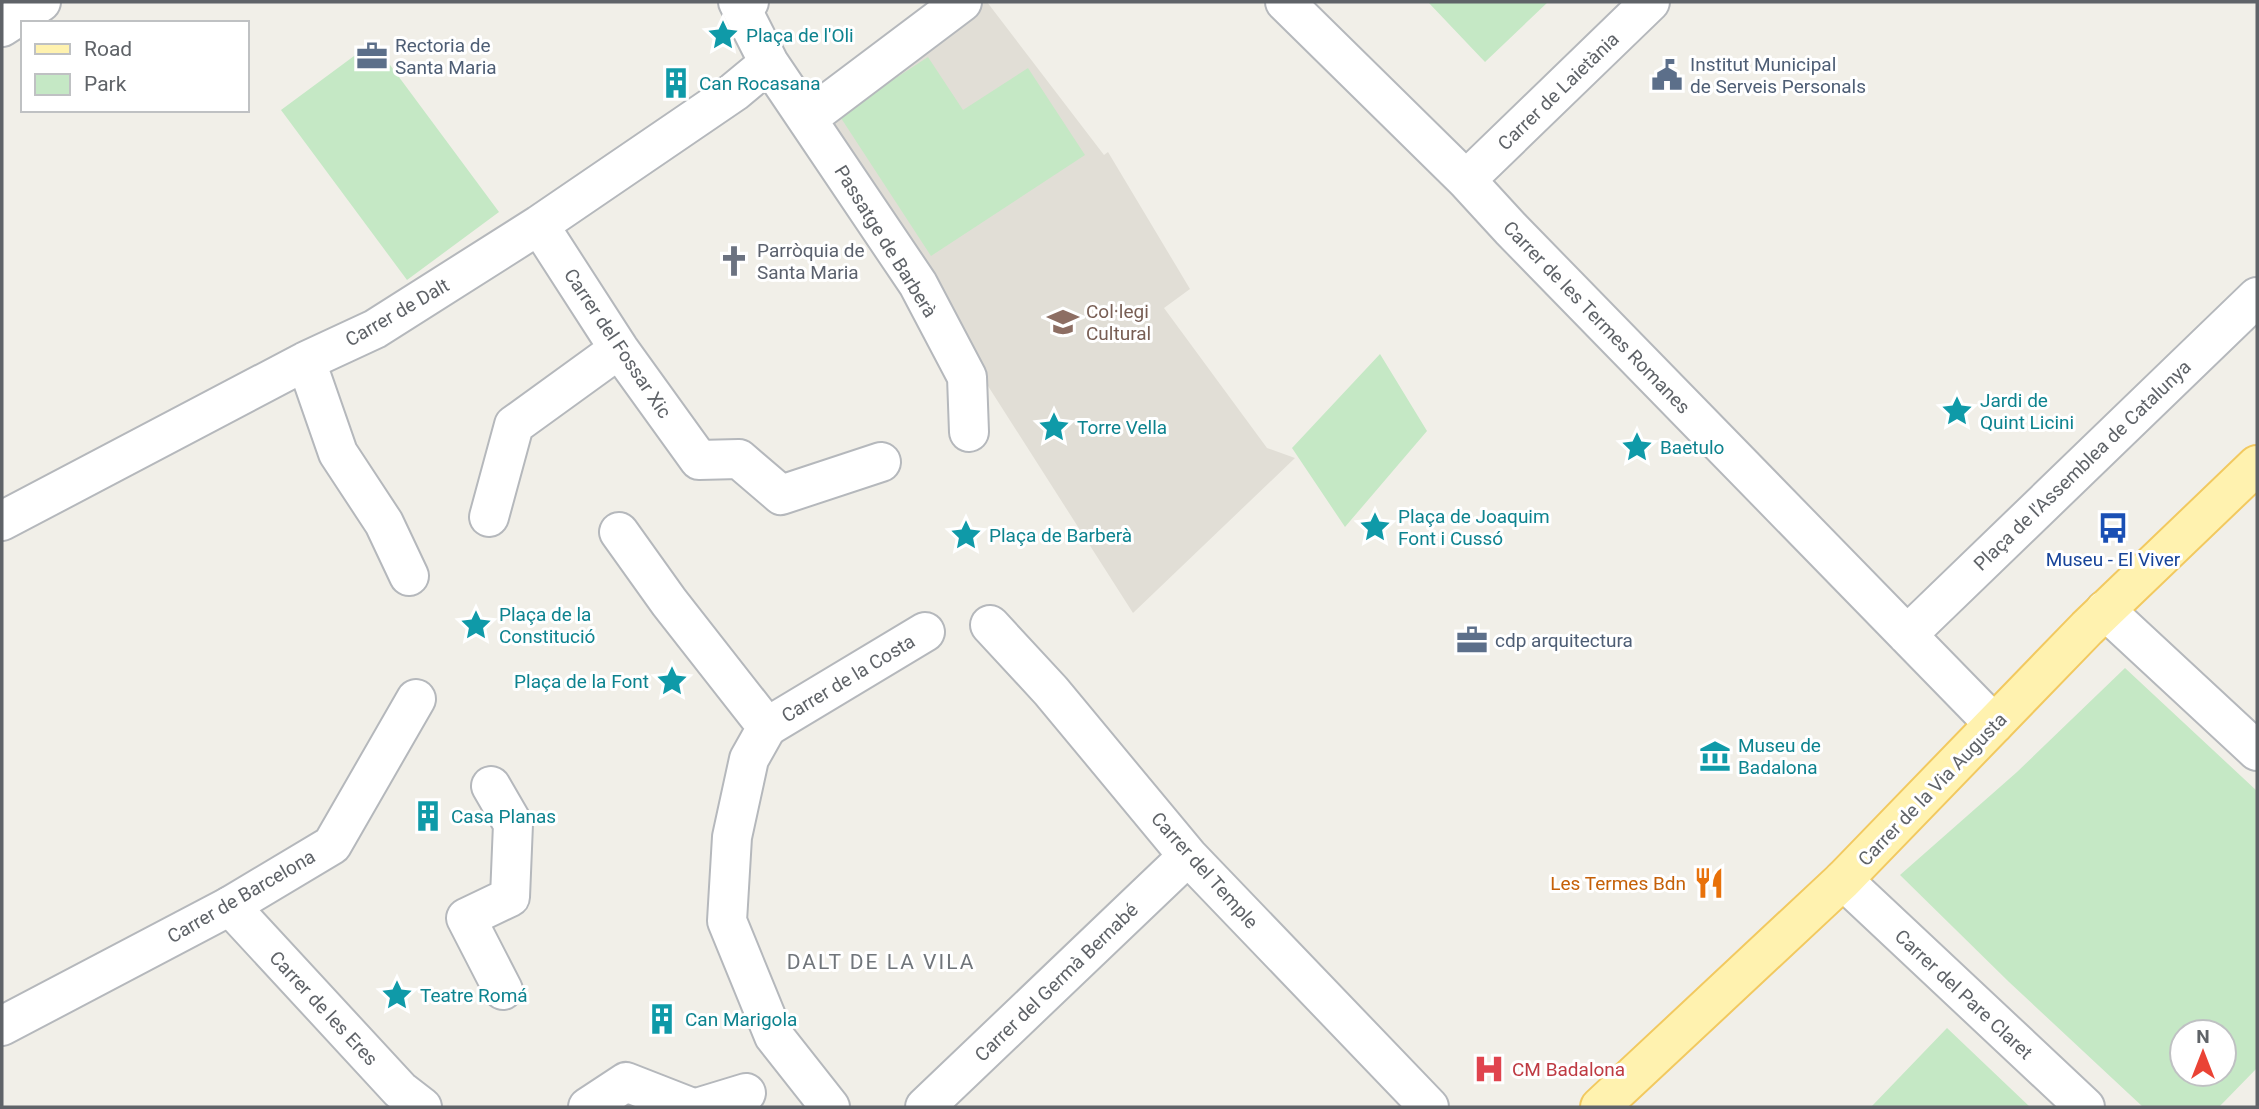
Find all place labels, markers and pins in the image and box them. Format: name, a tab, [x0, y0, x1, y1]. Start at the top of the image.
place icon: Plaça de l'Oli	[706, 18, 740, 52]
place label: Plaça de l'Oli	[746, 24, 854, 47]
place label: Rectoria de Santa Maria	[395, 34, 497, 79]
office icon: Rectoria de Santa Maria	[355, 39, 389, 73]
place label: Institut Municipal de Serveis Personals	[1690, 53, 1866, 98]
public building icon: Institut Municipal de Serveis Personals	[1650, 58, 1684, 92]
building icon: Can Rocasana	[659, 66, 693, 100]
place label: Can Rocasana	[699, 72, 821, 95]
place label: Parròquia de Santa Maria	[757, 239, 864, 284]
church icon: Parròquia de Santa Maria	[717, 244, 751, 278]
place label: Col·legi Cultural	[1086, 300, 1151, 345]
school or university icon: Col·legi Cultural	[1046, 305, 1080, 339]
place label: Jardi de Quint Licini	[1980, 389, 2074, 434]
place icon: Jardi de Quint Licini	[1940, 394, 1974, 428]
place icon: Torre Vella	[1037, 410, 1071, 444]
place label: Torre Vella	[1077, 416, 1167, 439]
place icon: Baetulo	[1620, 430, 1654, 464]
place label: Baetulo	[1660, 436, 1724, 459]
place label: Plaça de Joaquim Font i Cussó	[1398, 505, 1550, 550]
place icon: Plaça de Joaquim Font i Cussó	[1358, 510, 1392, 544]
bus stop icon: Museu - El Viver	[2096, 511, 2130, 545]
place icon: Plaça de Barberà	[949, 518, 983, 552]
place label: Plaça de Barberà	[989, 524, 1132, 547]
place label: Museu - El Viver	[2046, 548, 2181, 571]
place label: Plaça de la Constitució	[499, 603, 595, 648]
place icon: Plaça de la Constitució	[459, 608, 493, 642]
office icon: cdp arquitectura	[1455, 623, 1489, 657]
place label: cdp arquitectura	[1495, 629, 1633, 652]
place icon: Plaça de la Font	[655, 664, 689, 698]
place label: Plaça de la Font	[514, 670, 649, 693]
place label: Museu de Badalona	[1738, 734, 1821, 779]
museum icon: Museu de Badalona	[1698, 739, 1732, 773]
building icon: Casa Planas	[411, 799, 445, 833]
place label: Casa Planas	[451, 805, 556, 828]
restaurant icon: Les Termes Bdn	[1692, 866, 1726, 900]
place label: Les Termes Bdn	[1550, 872, 1686, 895]
place icon: Teatre Romá	[380, 978, 414, 1012]
place label: Teatre Romá	[420, 984, 528, 1007]
building icon: Can Marigola	[645, 1002, 679, 1036]
place label: Can Marigola	[685, 1008, 797, 1031]
hospital icon: CM Badalona	[1472, 1052, 1506, 1086]
place label: CM Badalona	[1512, 1058, 1625, 1081]

